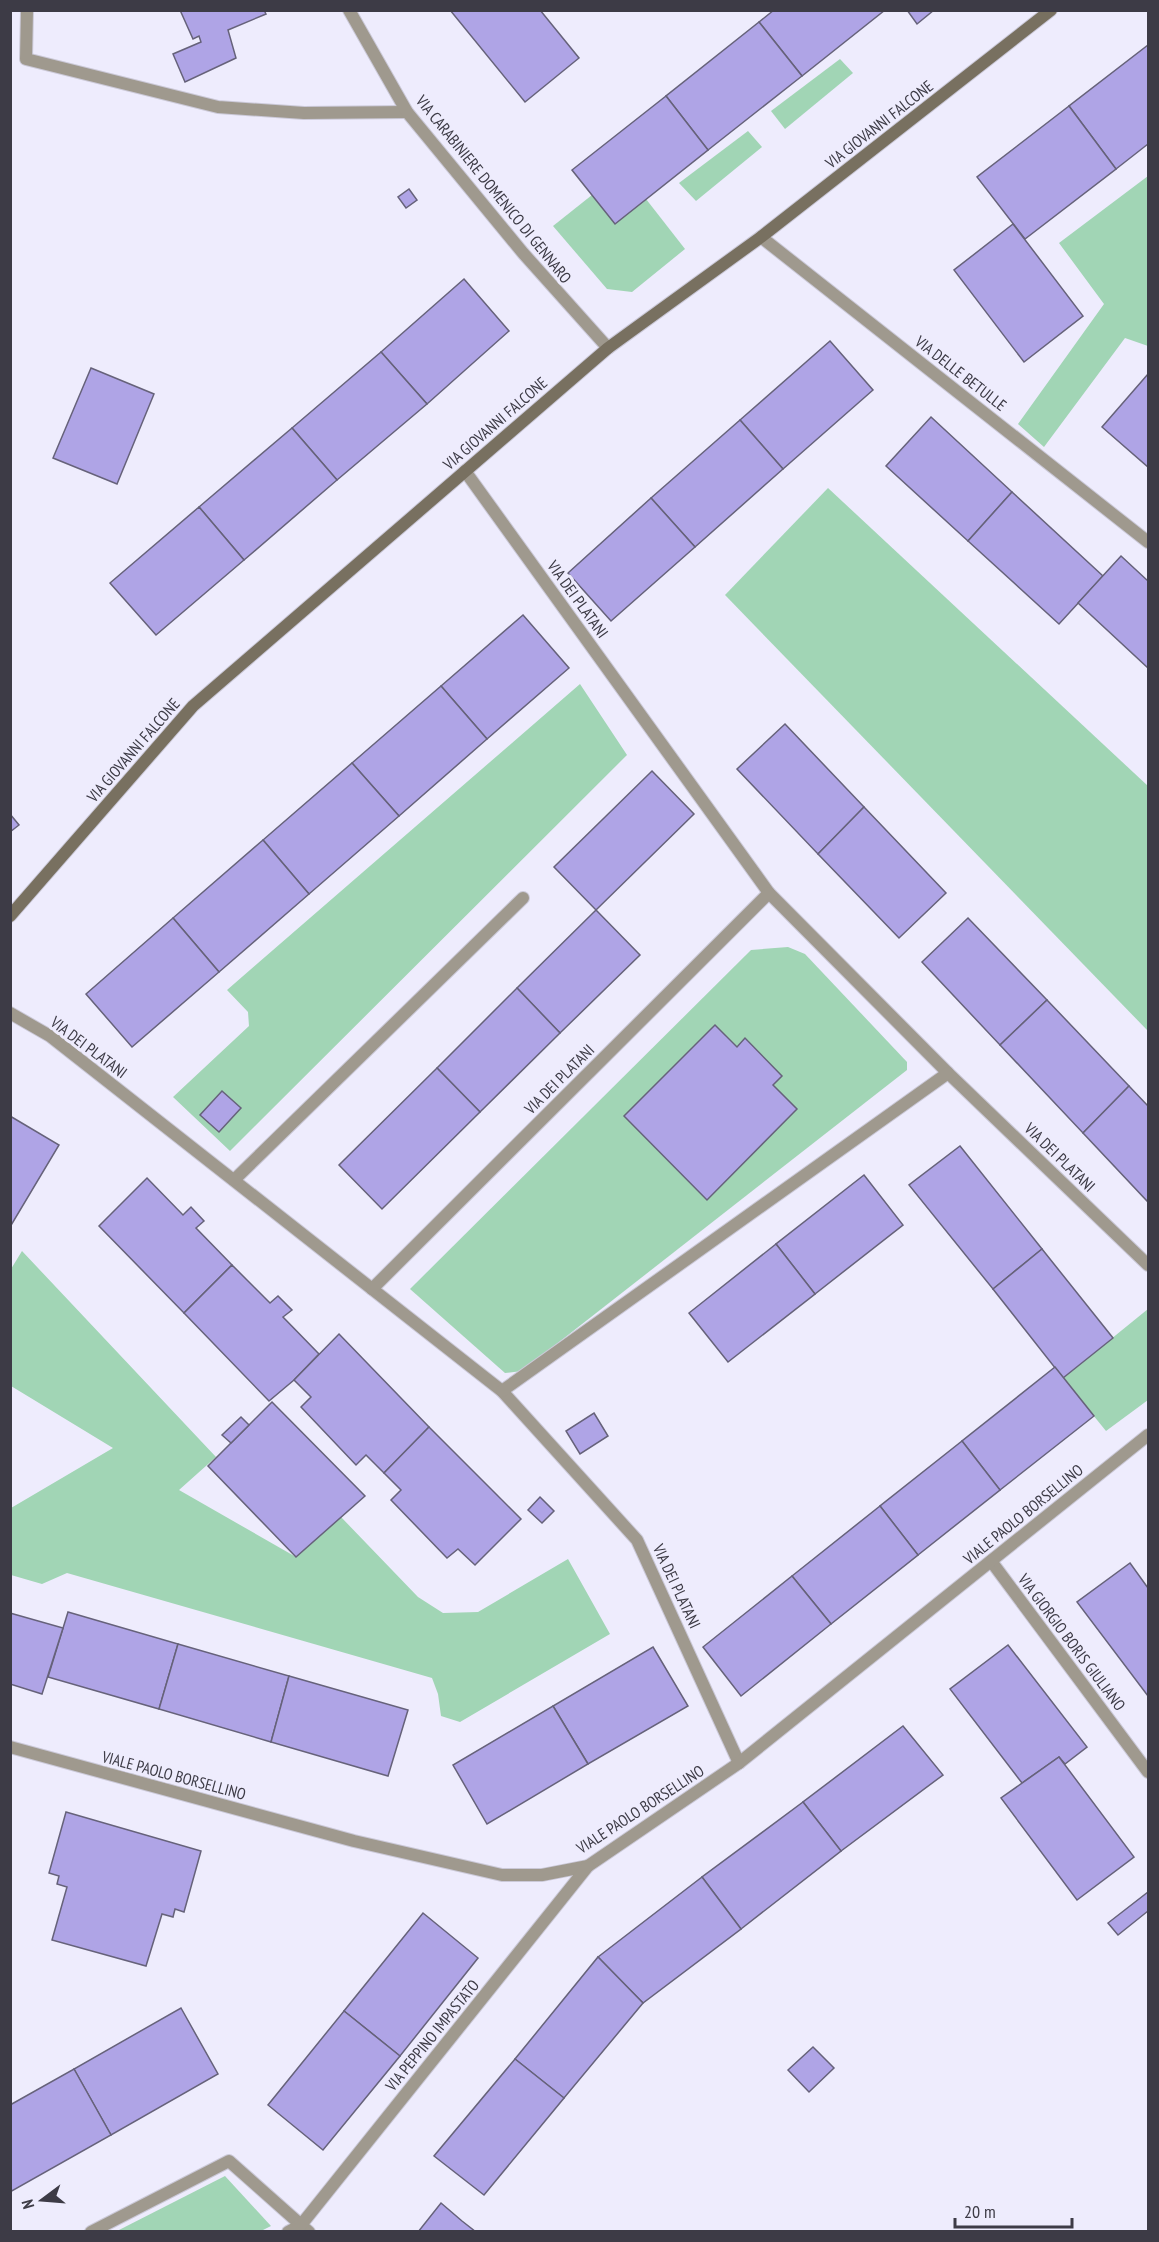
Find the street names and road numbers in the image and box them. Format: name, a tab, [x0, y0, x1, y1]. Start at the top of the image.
street label: VIA GIOVANNI FALCONE	[820, 76, 937, 173]
street label: VIA CARABINIERE DOMENICO DI GENNARO	[411, 90, 576, 287]
street label: VIA DELLE BETULLE	[911, 331, 1011, 415]
street label: VIA GIOVANNI FALCONE	[438, 372, 551, 474]
street label: VIA DEI PLATANI	[543, 556, 613, 642]
street label: VIA GIOVANNI FALCONE	[82, 694, 184, 807]
street label: VIA DEI PLATANI	[46, 1011, 131, 1082]
street label: VIA DEI PLATANI	[519, 1040, 598, 1119]
street label: VIA DEI PLATANI	[1020, 1118, 1100, 1196]
street label: VIALE PAOLO BORSELLINO	[958, 1460, 1087, 1569]
street label: VIA DEI PLATANI	[648, 1540, 705, 1631]
street label: VIA GIORGIO BORIS GIULIANO	[1013, 1569, 1130, 1715]
street label: VIALE PAOLO BORSELLINO	[99, 1746, 248, 1804]
street label: VIALE PAOLO BORSELLINO	[572, 1760, 708, 1858]
street label: VIA PEPPINO IMPASTATO	[380, 1975, 483, 2096]

